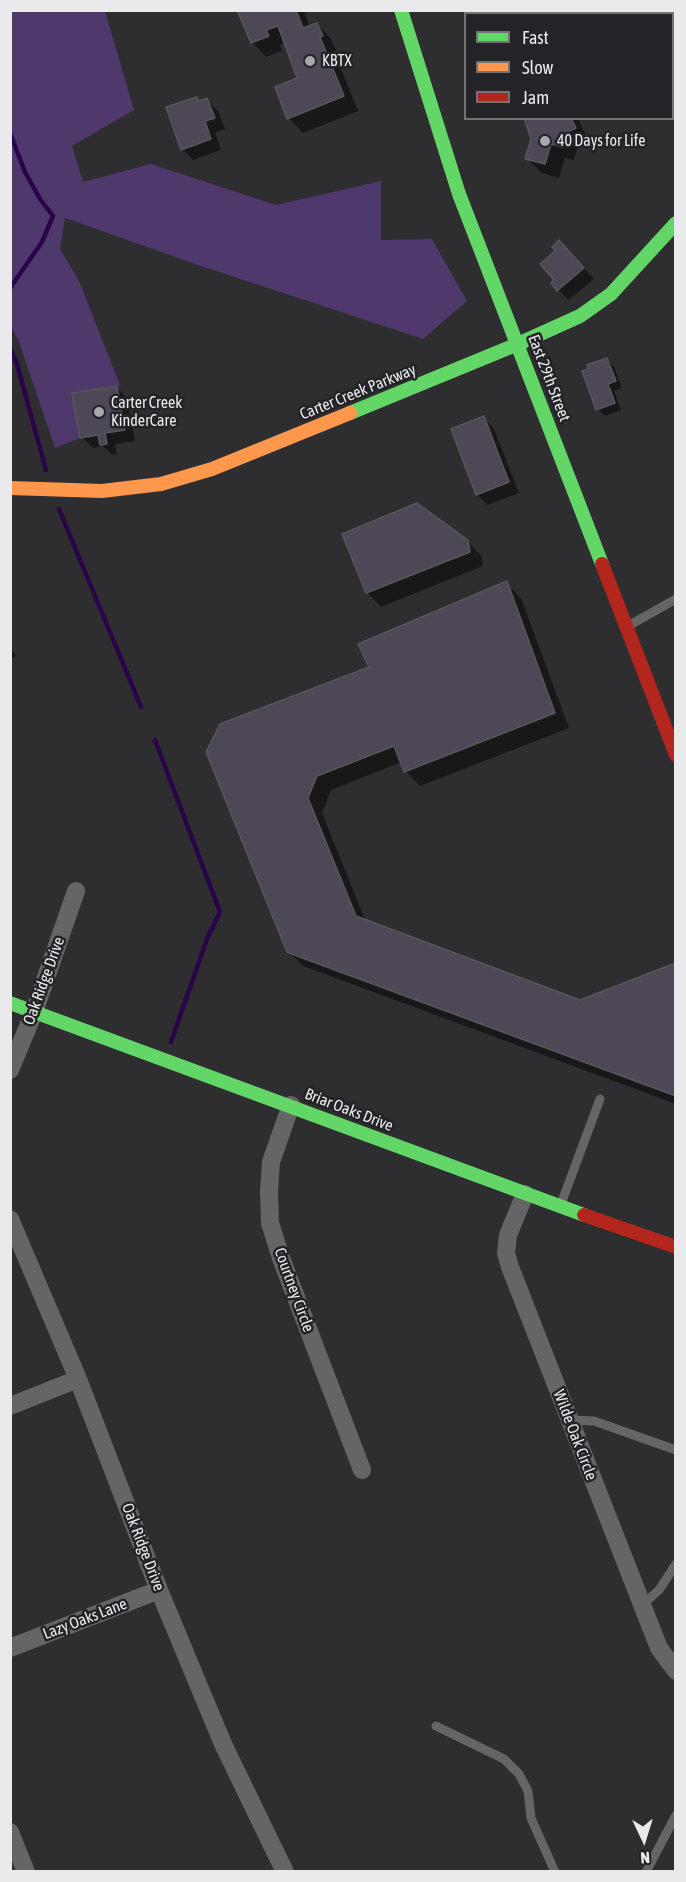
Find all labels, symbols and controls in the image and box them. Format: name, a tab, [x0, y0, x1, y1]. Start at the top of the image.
legend	[464, 12, 674, 120]
text: Fast	[522, 27, 549, 48]
place label: KBTX	[322, 51, 352, 71]
marker: KBTX	[303, 54, 317, 68]
text: Slow	[522, 57, 553, 78]
text: Jam	[522, 87, 549, 108]
place label: 40 Days for Life	[557, 131, 645, 151]
marker: 40 Days for Life	[538, 134, 552, 148]
street label: East 29th Street	[524, 332, 574, 424]
street label: Carter Creek Parkway	[297, 360, 419, 424]
place label: Carter Creek KinderCare	[111, 393, 182, 431]
marker: Carter Creek KinderCare	[92, 405, 106, 419]
street label: Oak Ridge Drive	[19, 934, 69, 1028]
street label: Briar Oaks Drive	[302, 1084, 396, 1136]
street label: Courtney Circle	[270, 1245, 318, 1335]
street label: Wilde Oak Circle	[549, 1387, 601, 1483]
street label: Oak Ridge Drive	[117, 1500, 169, 1594]
street label: Lazy Oaks Lane	[40, 1594, 130, 1644]
north arrow	[614, 1810, 674, 1870]
text: N	[640, 1849, 651, 1867]

